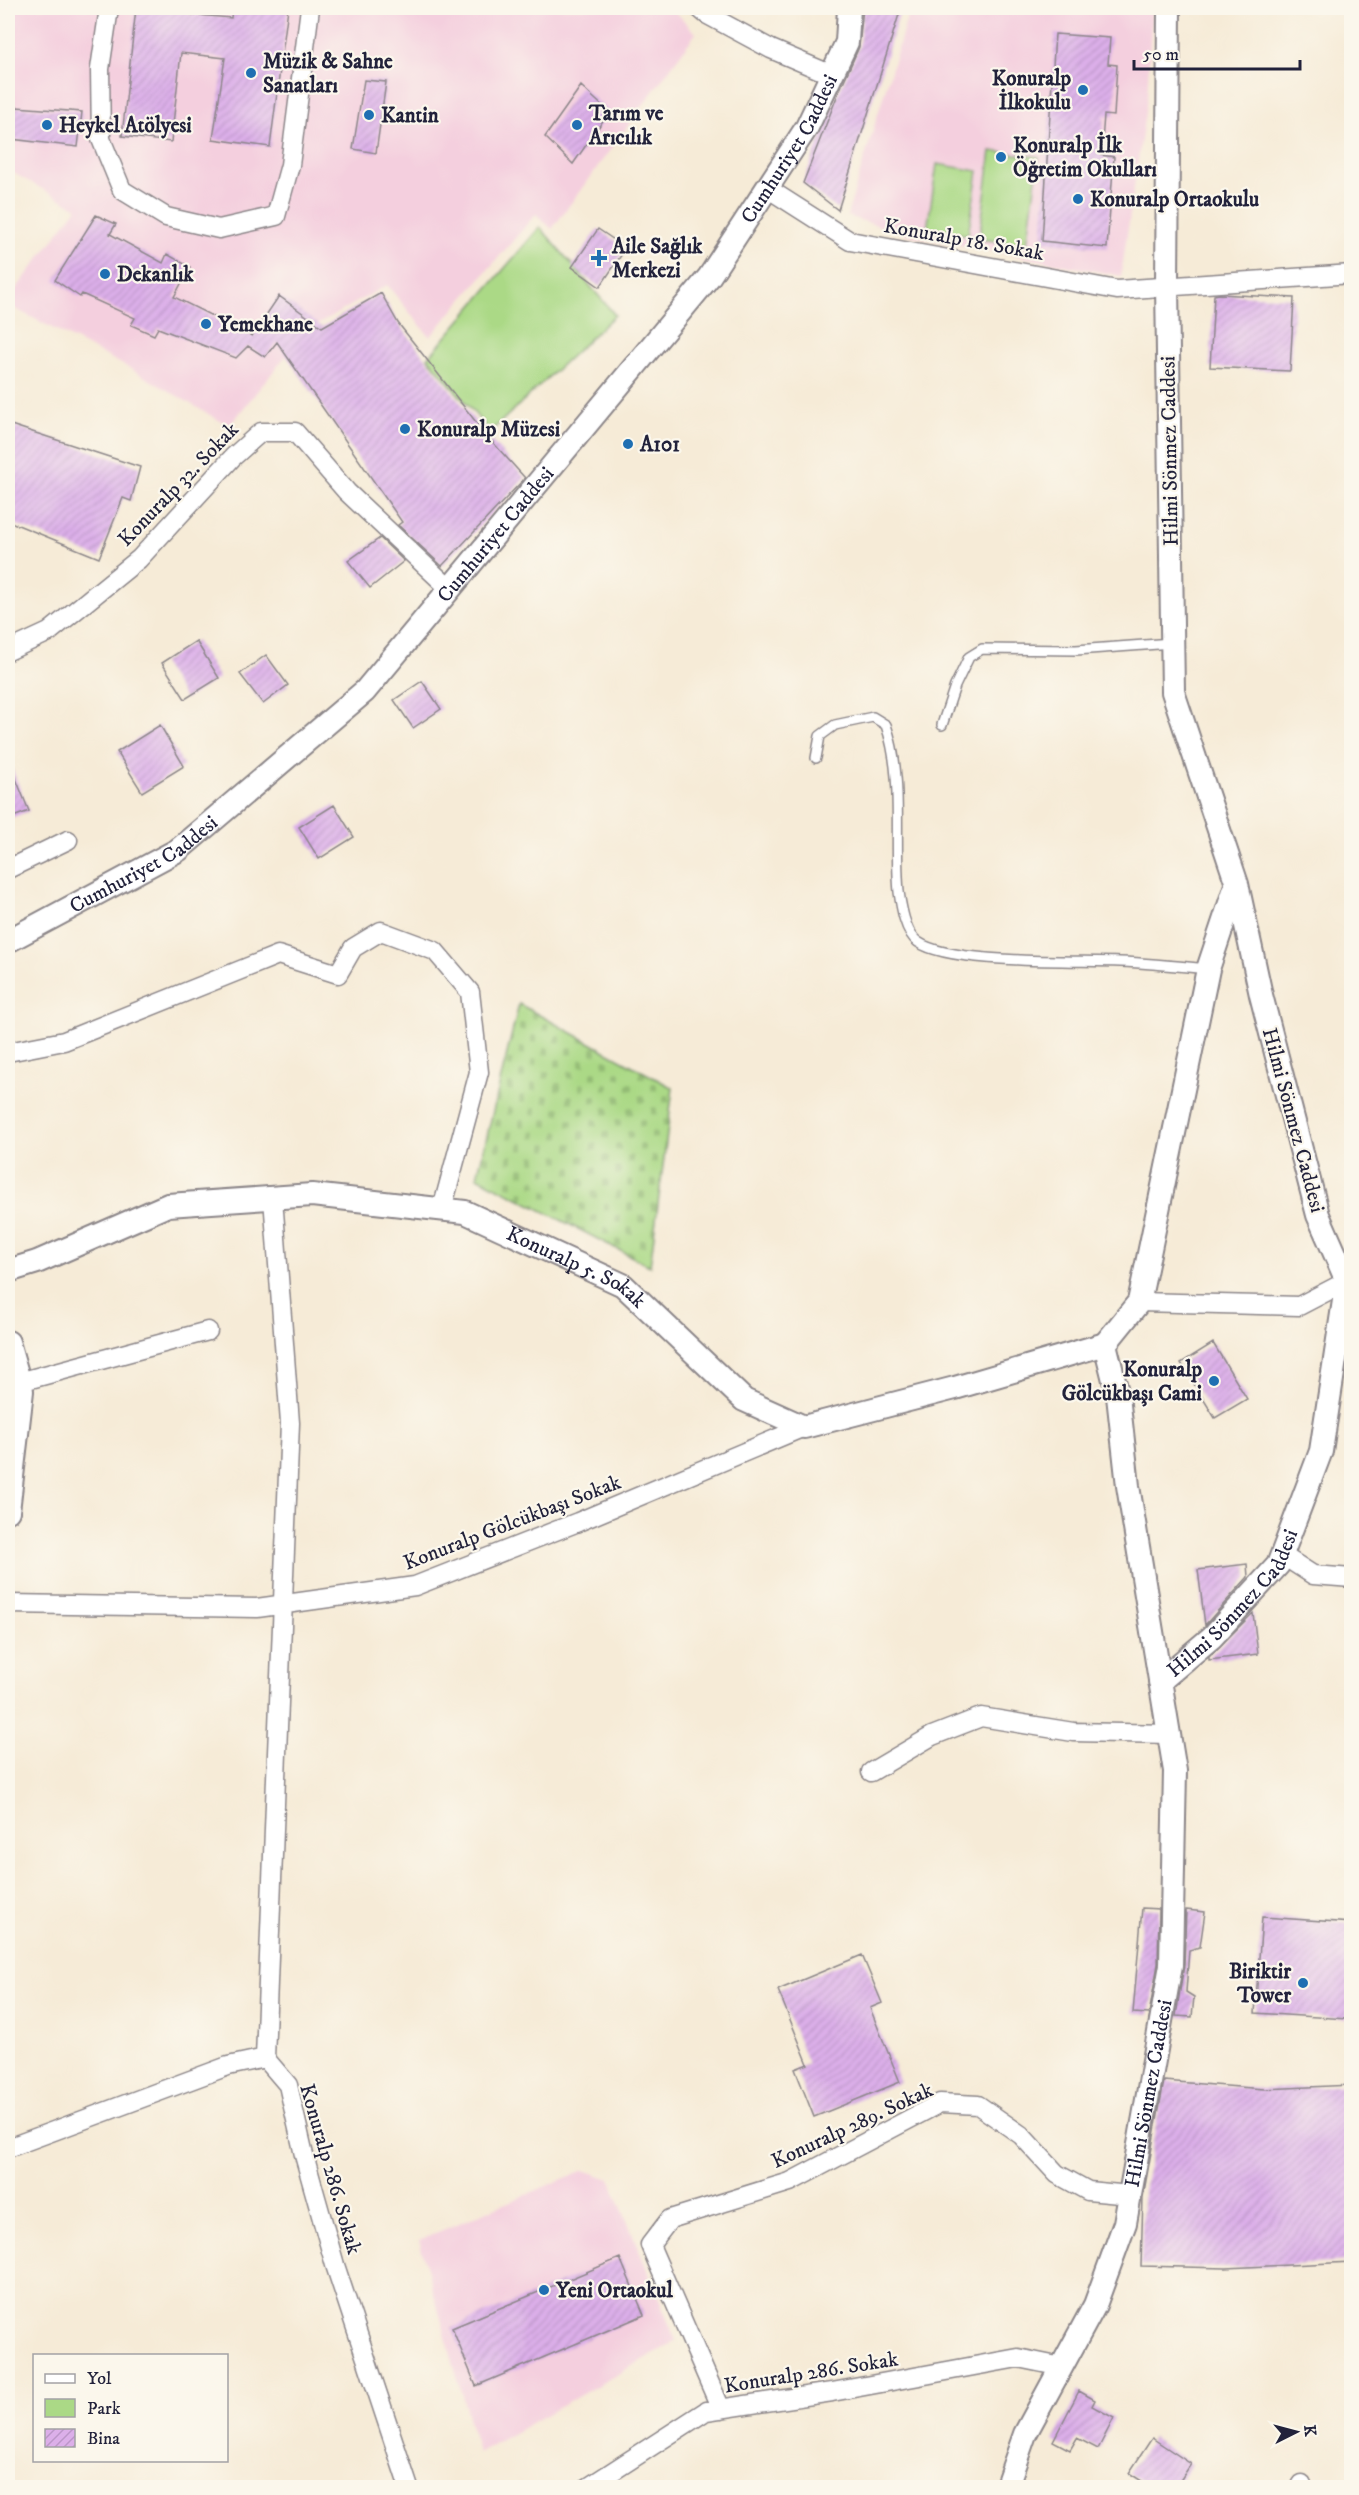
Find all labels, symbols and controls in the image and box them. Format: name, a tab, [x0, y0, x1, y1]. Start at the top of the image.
scale bar	[1134, 33, 1300, 71]
text: 50 m	[1143, 44, 1179, 66]
place label: Müzik & Sahne Sanatları	[263, 49, 393, 99]
marker: Müzik & Sahne Sanatları	[244, 66, 258, 80]
place label: Konuralp İlkokulu	[992, 66, 1071, 116]
street label: Cumhuriyet Caddesi	[736, 70, 844, 229]
marker: Konuralp İlkokulu	[1076, 83, 1090, 97]
place label: Tarım ve Arıcılık	[588, 101, 664, 151]
place label: Kantin	[381, 103, 440, 129]
marker: Kantin	[362, 108, 376, 122]
place label: Heykel Atölyesi	[59, 113, 192, 139]
marker: Heykel Atölyesi	[40, 118, 54, 132]
marker: Tarım ve Arıcılık	[570, 118, 584, 132]
place label: Konuralp İlk Öğretim Okulları	[1013, 131, 1158, 183]
marker: Konuralp İlk Öğretim Okulları	[994, 150, 1008, 164]
place label: Konuralp Ortaokulu	[1090, 187, 1259, 213]
marker: Konuralp Ortaokulu	[1071, 192, 1085, 206]
street label: Konuralp 18. Sokak	[882, 213, 1047, 267]
place label: Aile Sağlık Merkezi	[611, 234, 703, 284]
marker: Aile Sağlık Merkezi	[590, 249, 608, 267]
place label: Dekanlık	[117, 262, 194, 288]
marker: Dekanlık	[98, 267, 112, 281]
place label: Yemekhane	[217, 312, 313, 338]
marker: Yemekhane	[199, 317, 213, 331]
street label: Hilmi Sönmez Caddesi	[1155, 356, 1185, 546]
street label: Konuralp 32. Sokak	[113, 417, 245, 552]
place label: Konuralp Müzesi	[417, 417, 561, 443]
marker: Konuralp Müzesi	[398, 422, 412, 436]
place label: A101	[639, 432, 680, 458]
marker: A101	[621, 437, 635, 451]
street label: Cumhuriyet Caddesi	[432, 462, 560, 608]
street label: Cumhuriyet Caddesi	[65, 810, 223, 920]
street label: Hilmi Sönmez Caddesi	[1256, 1025, 1330, 1215]
street label: Konuralp 5. Sokak	[502, 1221, 652, 1314]
place label: Konuralp Gölcükbaşı Cami	[1062, 1357, 1203, 1407]
marker: Konuralp Gölcükbaşı Cami	[1207, 1374, 1221, 1388]
street label: Konuralp Gölcükbaşı Sokak	[400, 1469, 625, 1576]
street label: Hilmi Sönmez Caddesi	[1162, 1526, 1304, 1683]
place label: Biriktir Tower	[1229, 1959, 1292, 2009]
marker: Biriktir Tower	[1296, 1976, 1310, 1990]
street label: Hilmi Sönmez Caddesi	[1120, 1998, 1179, 2190]
street label: Konuralp 289. Sokak	[767, 2077, 938, 2175]
street label: Konuralp 286. Sokak	[293, 2081, 367, 2258]
place label: Yeni Ortaokul	[555, 2278, 673, 2304]
marker: Yeni Ortaokul	[537, 2283, 551, 2297]
street label: Konuralp 286. Sokak	[722, 2346, 901, 2400]
legend	[33, 2354, 228, 2462]
text: Yol	[87, 2368, 112, 2390]
text: Park	[87, 2398, 121, 2420]
north arrow	[1266, 2402, 1326, 2462]
text: K	[1299, 2424, 1321, 2438]
text: Bina	[87, 2428, 120, 2450]

